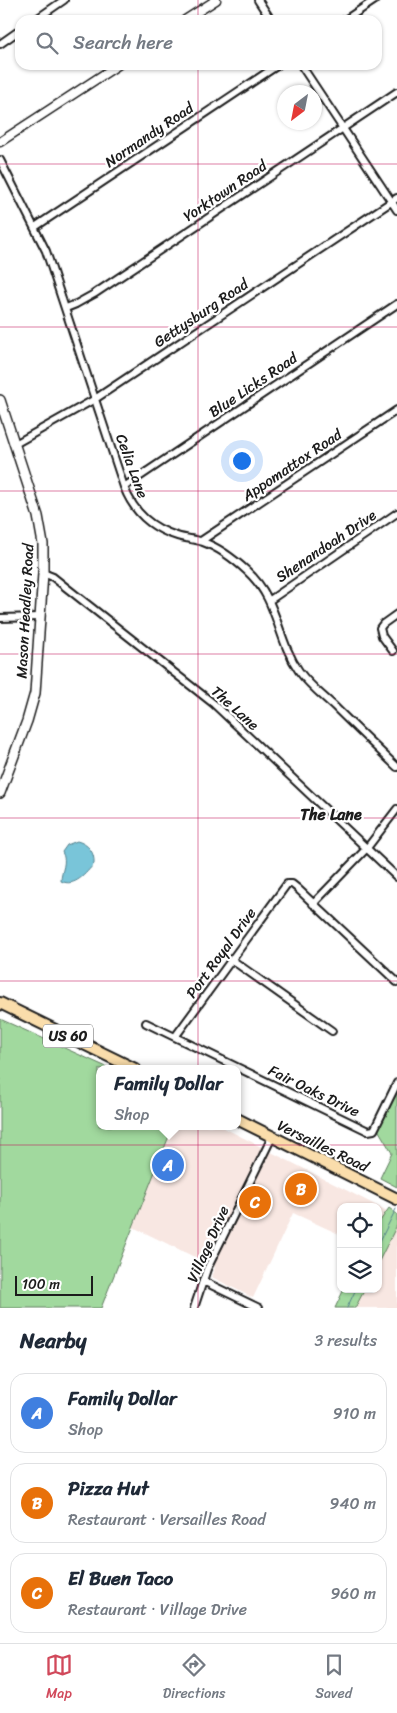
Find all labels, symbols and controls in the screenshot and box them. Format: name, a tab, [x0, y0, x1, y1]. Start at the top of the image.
search box	[15, 15, 382, 70]
text: Search here	[73, 26, 173, 59]
icon: search	[33, 29, 61, 57]
north arrow	[277, 85, 322, 130]
street label: Normandy Road	[99, 95, 200, 175]
street label: Yorktown Road	[178, 153, 273, 229]
street label: Gettysburg Road	[148, 271, 255, 354]
street label: Blue Licks Road	[203, 345, 304, 424]
street label: Appomattox Road	[236, 421, 348, 509]
street label: Celia Lane	[108, 430, 156, 502]
your location	[229, 448, 255, 474]
street label: Shenandoah Drive	[270, 503, 382, 589]
street label: Mason Headley Road	[8, 542, 42, 679]
street label: The Lane	[205, 679, 265, 737]
district label: The Lane	[300, 800, 362, 829]
street label: Port Royal Drive	[179, 902, 263, 1004]
road number: US 60	[43, 1024, 93, 1048]
street label: Fair Oaks Drive	[264, 1058, 364, 1125]
popup	[96, 1065, 241, 1130]
text: Family Dollar	[114, 1067, 223, 1100]
text: Shop	[114, 1100, 149, 1129]
street label: Versailles Road	[273, 1113, 374, 1180]
pin: A	[152, 1146, 184, 1184]
pin: B	[285, 1170, 317, 1208]
pin: C	[239, 1183, 271, 1221]
street label: Village Drive	[179, 1201, 237, 1287]
map controls	[337, 1203, 382, 1293]
button: locate	[337, 1203, 382, 1248]
button: layers	[337, 1248, 382, 1293]
text: 100 m	[22, 1272, 60, 1297]
scale bar	[15, 1273, 92, 1296]
text: Nearby	[20, 1322, 86, 1360]
text: 3 results	[314, 1326, 377, 1355]
text: Family Dollar	[68, 1382, 177, 1415]
text: A	[32, 1399, 42, 1428]
text: 910 m	[333, 1399, 376, 1428]
text: Shop	[68, 1415, 103, 1444]
text: Pizza Hut	[68, 1472, 149, 1505]
text: B	[32, 1489, 42, 1518]
text: 940 m	[330, 1489, 376, 1518]
text: Restaurant · Versailles Road	[68, 1505, 266, 1534]
text: El Buen Taco	[68, 1562, 173, 1595]
text: C	[32, 1579, 42, 1608]
text: 960 m	[331, 1579, 376, 1608]
text: Restaurant · Village Drive	[68, 1595, 247, 1624]
tab: Map	[45, 1651, 73, 1706]
tab: Directions	[163, 1651, 225, 1706]
tab: Saved	[315, 1651, 352, 1706]

